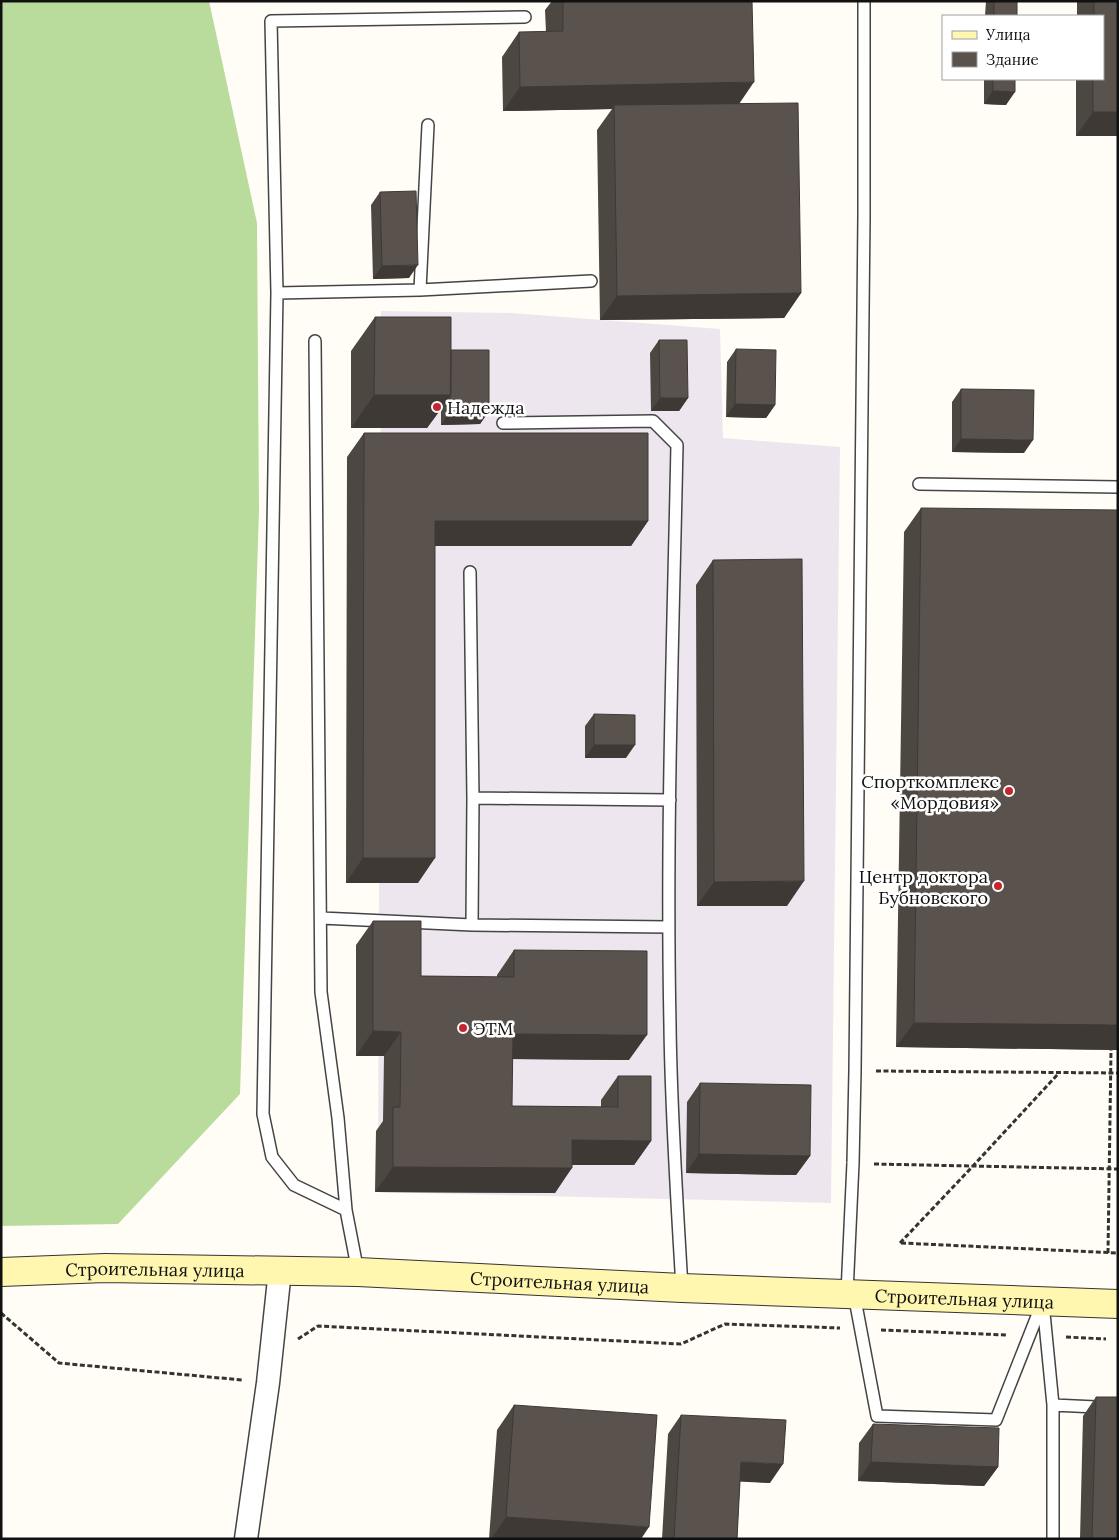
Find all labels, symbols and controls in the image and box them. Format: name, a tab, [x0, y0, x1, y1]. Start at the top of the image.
legend	[942, 15, 1104, 80]
text: Улица	[985, 25, 1031, 44]
text: Здание	[986, 50, 1039, 69]
place label: Надежда	[447, 396, 524, 419]
marker: Надежда	[431, 401, 443, 413]
place label: Спорткомплекс «Мордовия»	[861, 770, 999, 814]
marker: Спорткомплекс «Мордовия»	[1003, 785, 1015, 797]
place label: Центр доктора Бубновского	[859, 865, 988, 909]
marker: Центр доктора Бубновского	[992, 880, 1004, 892]
place label: ЭТМ	[473, 1017, 513, 1040]
marker: ЭТМ	[457, 1022, 469, 1034]
street label: Строительная улица	[65, 1256, 245, 1282]
street label: Строительная улица	[469, 1266, 650, 1298]
street label: Строительная улица	[874, 1284, 1054, 1313]

